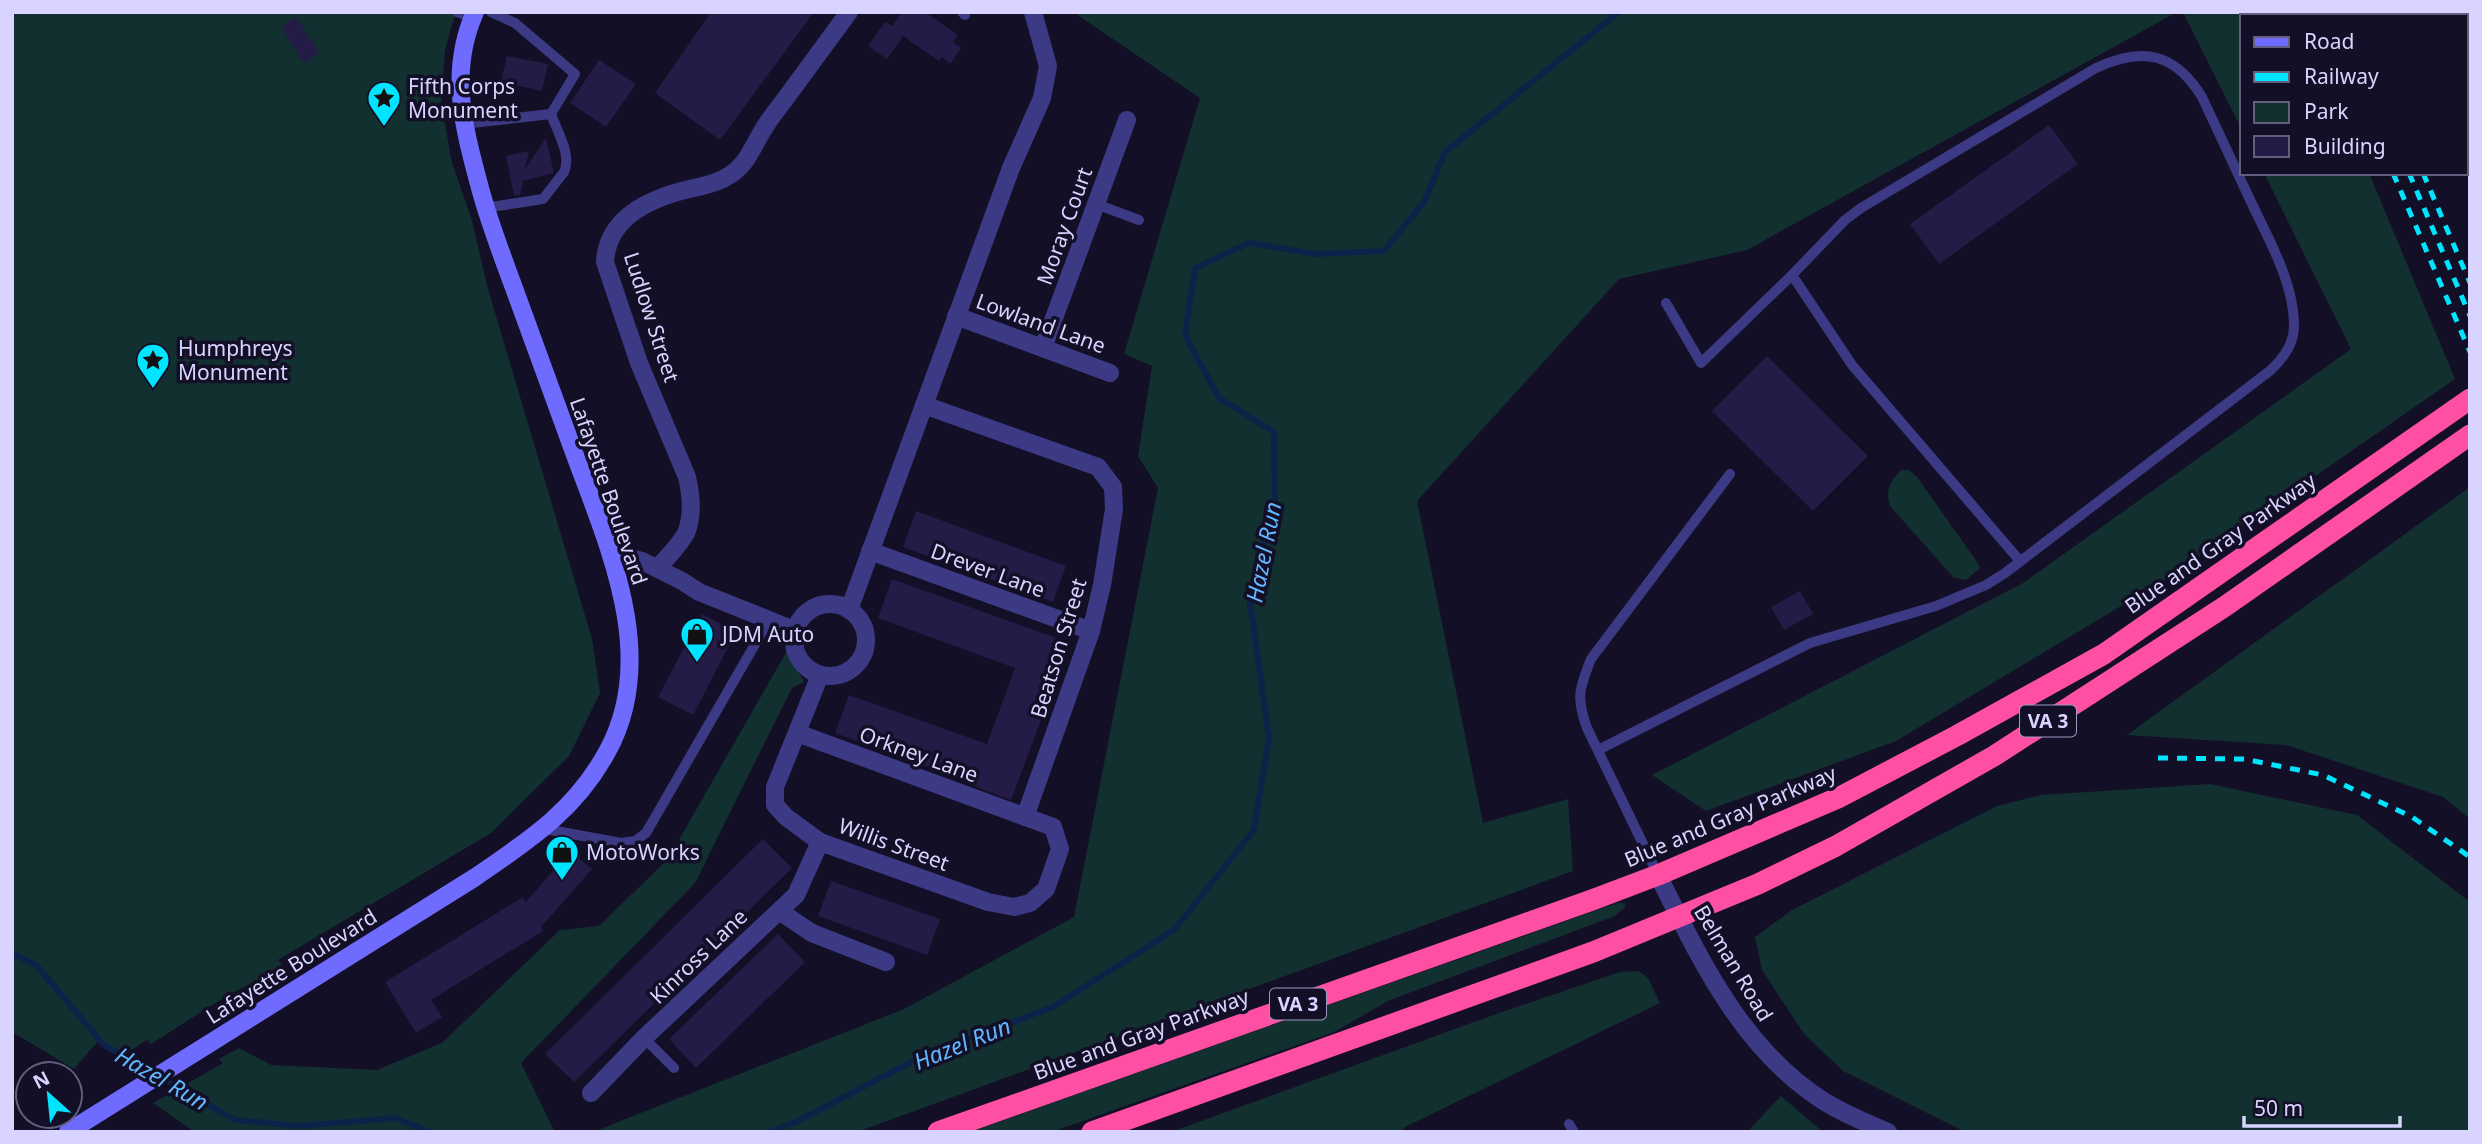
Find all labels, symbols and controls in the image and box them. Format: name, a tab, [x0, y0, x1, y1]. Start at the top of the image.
legend	[2240, 14, 2468, 175]
text: Road	[2304, 27, 2354, 55]
text: Railway	[2304, 62, 2379, 90]
place label: Fifth Corps Monument	[408, 72, 518, 124]
place icon: Fifth Corps Monument	[365, 79, 403, 128]
text: Park	[2304, 97, 2349, 125]
text: Building	[2304, 132, 2386, 160]
street label: Moray Court	[1030, 163, 1098, 289]
street label: Ludlow Street	[618, 248, 686, 386]
street label: Lowland Lane	[972, 287, 1110, 359]
place label: Humphreys Monument	[178, 334, 293, 386]
place icon: Humphreys Monument	[134, 341, 172, 390]
street label: Lafayette Boulevard	[564, 393, 654, 589]
street label: Blue and Gray Parkway	[2119, 466, 2321, 620]
water label: Hazel Run	[1238, 499, 1288, 605]
street label: Drever Lane	[927, 536, 1049, 604]
street label: Beatson Street	[1023, 574, 1093, 721]
shop icon: JDM Auto	[678, 615, 716, 664]
place label: JDM Auto	[720, 620, 814, 648]
road number: VA 3	[2020, 706, 2076, 736]
street label: Orkney Lane	[856, 720, 982, 788]
street label: Blue and Gray Parkway	[1620, 759, 1840, 873]
street label: Willis Street	[835, 811, 953, 877]
shop icon: MotoWorks	[543, 833, 581, 882]
place label: MotoWorks	[586, 838, 700, 866]
street label: Belman Road	[1688, 900, 1780, 1026]
street label: Lafayette Boulevard	[200, 902, 382, 1030]
street label: Kinross Lane	[643, 902, 753, 1010]
street label: Blue and Gray Parkway	[1029, 982, 1253, 1086]
road number: VA 3	[1270, 988, 1326, 1020]
water label: Hazel Run	[909, 1009, 1015, 1077]
water label: Hazel Run	[110, 1039, 214, 1117]
north arrow	[14, 1060, 84, 1130]
text: N	[28, 1065, 54, 1095]
scale bar	[2244, 1084, 2400, 1128]
text: 50 m	[2254, 1094, 2303, 1122]

